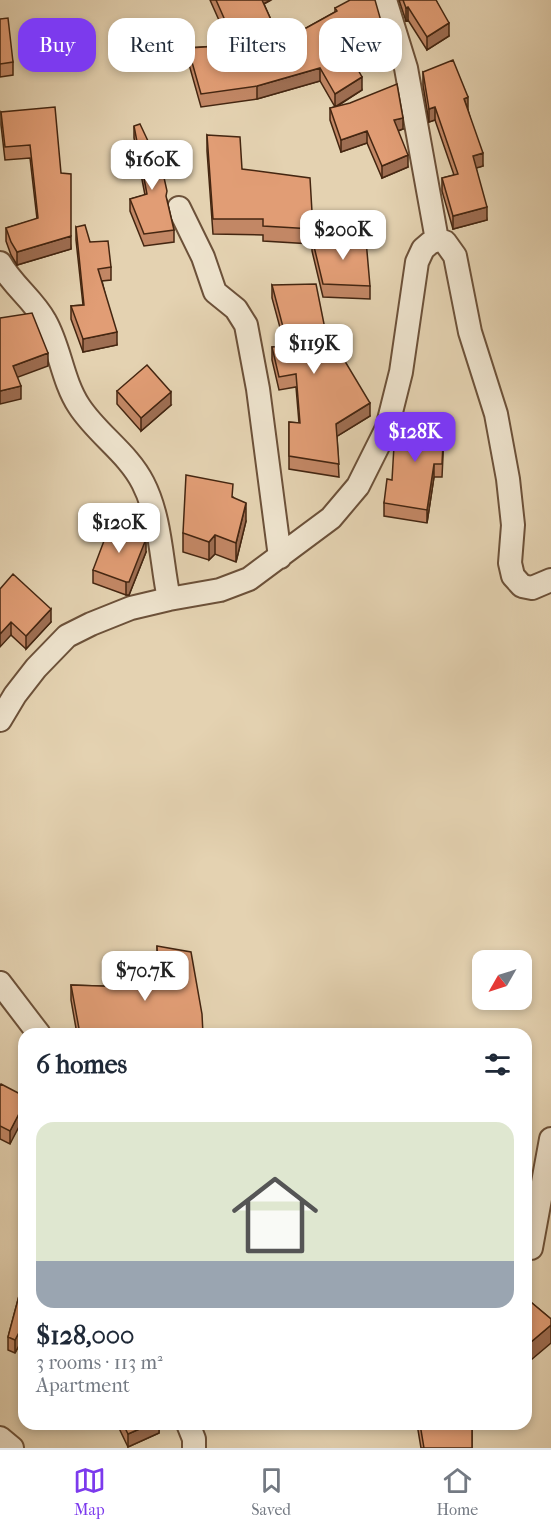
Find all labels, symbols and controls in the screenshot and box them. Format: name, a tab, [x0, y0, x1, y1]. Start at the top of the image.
chip: Buy	[18, 18, 96, 72]
chip: Rent	[108, 18, 195, 72]
chip: Filters	[207, 18, 307, 72]
chip: New	[319, 18, 402, 72]
pin: $160K	[110, 140, 194, 191]
text: $160K	[125, 148, 179, 171]
pin: $200K	[301, 210, 385, 261]
text: $200K	[314, 218, 372, 241]
pin: $119K	[272, 324, 356, 375]
text: $119K	[289, 332, 339, 355]
pin: $128K	[373, 412, 457, 463]
text: $128K	[388, 420, 442, 443]
pin: $120K	[77, 503, 161, 554]
text: $120K	[92, 511, 146, 534]
north arrow	[472, 950, 532, 1010]
map controls	[472, 950, 532, 1010]
pin: $70.7K	[96, 951, 194, 1002]
text: $70.7K	[116, 959, 174, 982]
icon: filters	[481, 1048, 514, 1081]
text: 6 homes	[36, 1049, 127, 1080]
icon: home	[221, 1161, 329, 1269]
text: $128,000	[36, 1320, 134, 1351]
text: 3 rooms · 113 m²	[36, 1351, 163, 1374]
text: Apartment	[36, 1374, 130, 1397]
tab: Map	[73, 1464, 106, 1519]
tab: Saved	[251, 1464, 291, 1519]
tab: Home	[437, 1464, 478, 1519]

